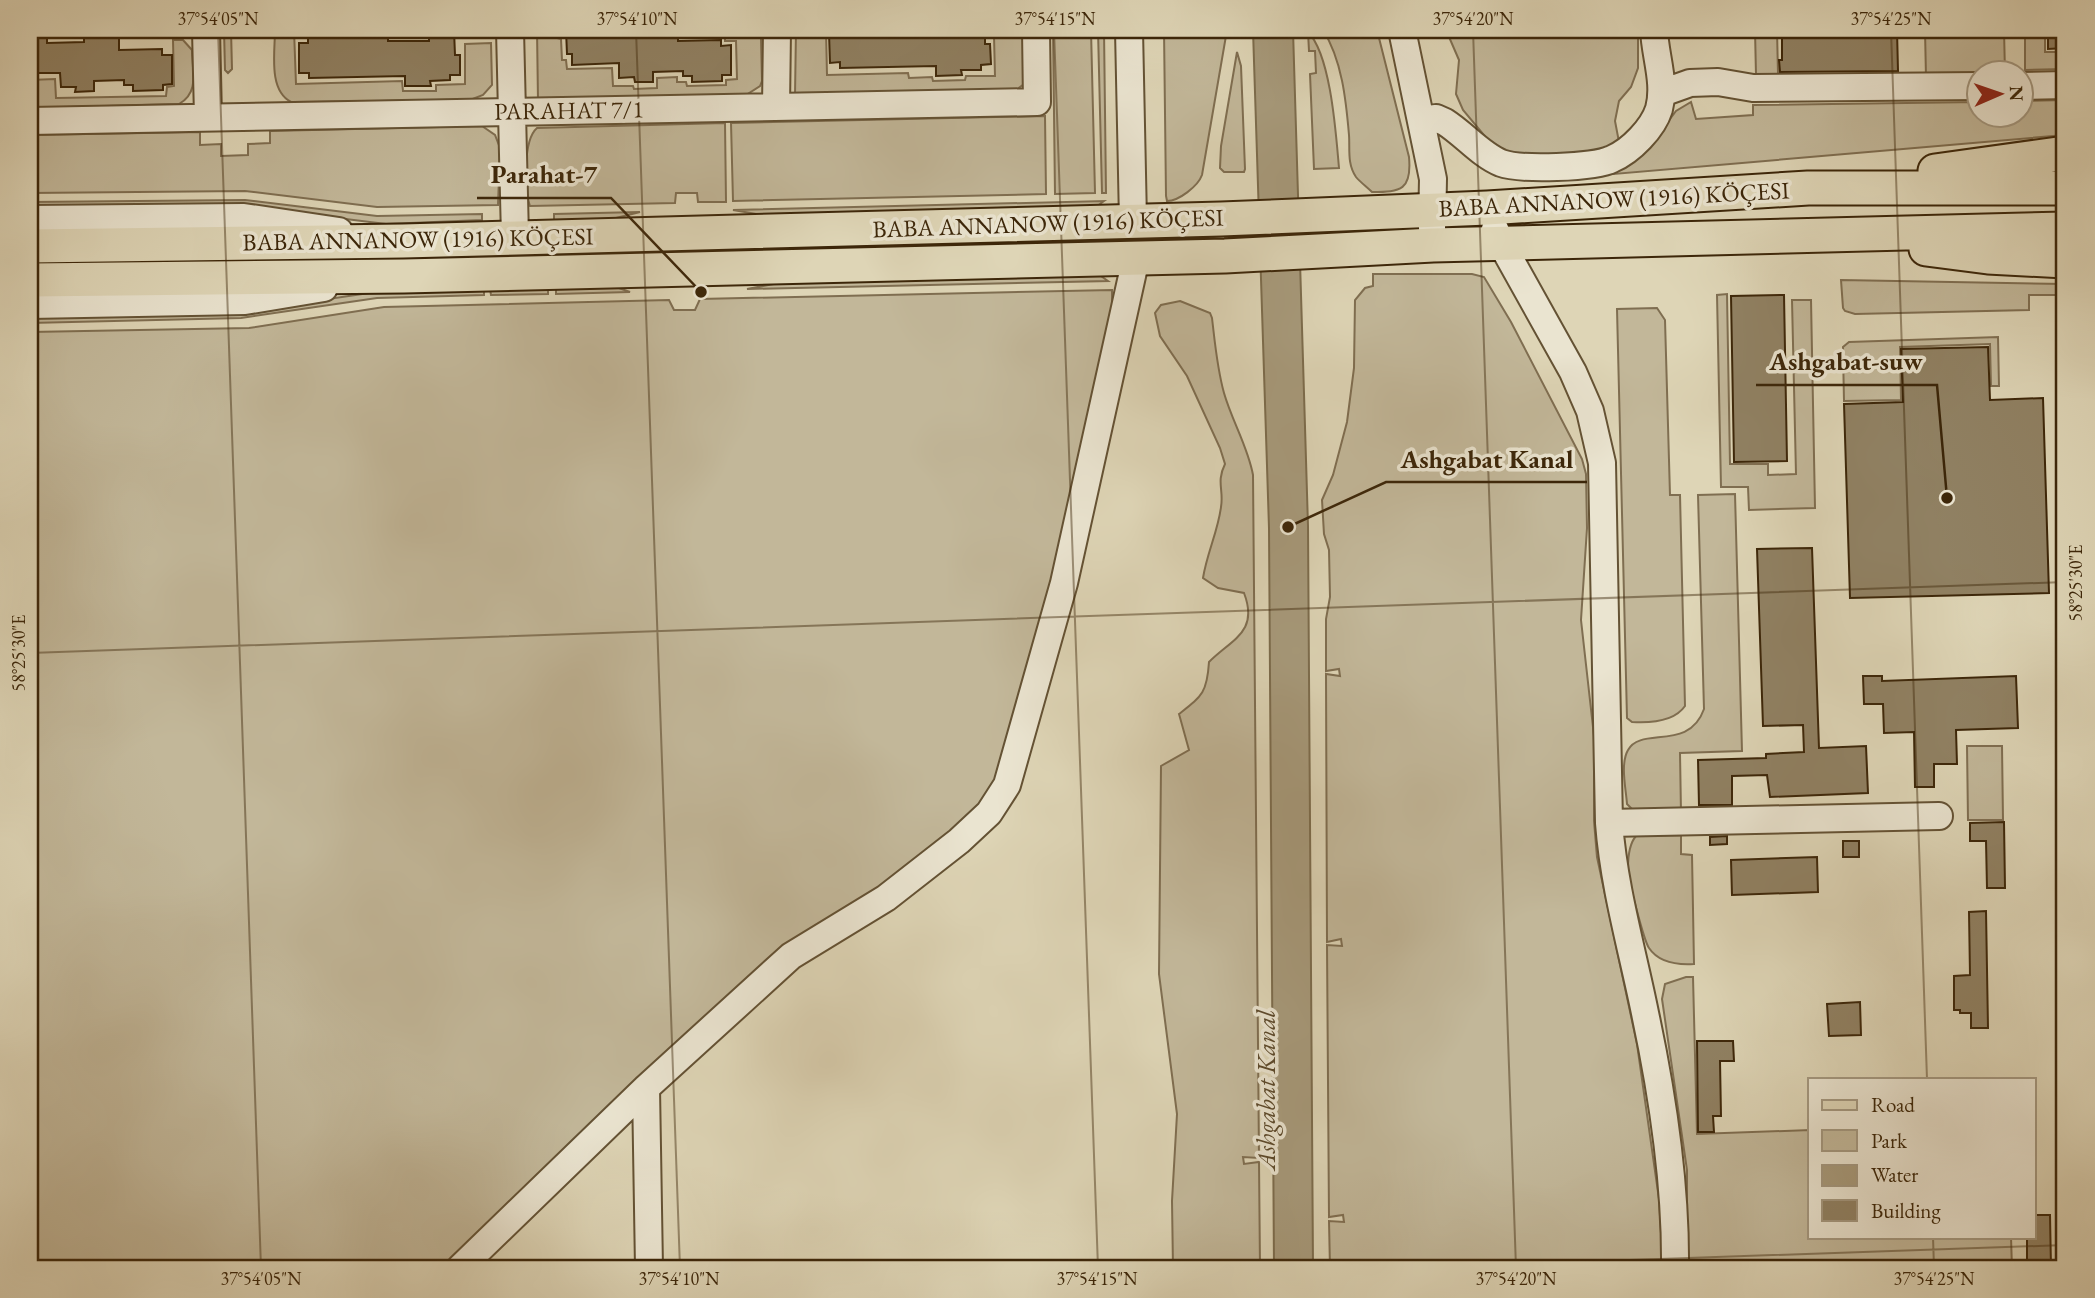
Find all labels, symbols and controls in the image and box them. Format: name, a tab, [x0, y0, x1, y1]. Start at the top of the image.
text: 37°54'05"N	[178, 7, 259, 30]
text: 37°54'10"N	[597, 7, 678, 30]
text: 37°54'15"N	[1015, 7, 1096, 30]
text: 37°54'20"N	[1433, 7, 1514, 30]
text: 37°54'25"N	[1851, 7, 1932, 30]
north arrow	[1966, 60, 2036, 130]
text: N	[2004, 85, 2029, 102]
street label: PARAHAT 7/1	[494, 93, 644, 127]
callout: Parahat-7	[477, 151, 611, 198]
text: Parahat-7	[491, 157, 597, 191]
street label: BABA ANNANOW (1916) KÖÇESI	[1438, 174, 1790, 224]
street label: BABA ANNANOW (1916) KÖÇESI	[872, 201, 1224, 245]
street label: BABA ANNANOW (1916) KÖÇESI	[242, 220, 594, 258]
callout: Ashgabat-suw	[1756, 338, 1937, 385]
text: Ashgabat-suw	[1768, 344, 1923, 378]
callout: Ashgabat Kanal	[1386, 435, 1587, 482]
text: Ashgabat Kanal	[1399, 442, 1574, 476]
text: 58°25'30"E	[2064, 545, 2087, 621]
text: 58°25'30"E	[7, 615, 30, 691]
water label: Ashgabat Kanal	[1249, 1009, 1283, 1172]
legend	[1808, 1078, 2036, 1238]
text: Road	[1871, 1091, 1915, 1118]
text: Park	[1871, 1127, 1908, 1154]
text: Water	[1871, 1161, 1918, 1188]
text: Building	[1871, 1197, 1941, 1224]
text: 37°54'05"N	[221, 1267, 302, 1290]
text: 37°54'10"N	[639, 1267, 720, 1290]
text: 37°54'15"N	[1057, 1267, 1138, 1290]
text: 37°54'20"N	[1476, 1267, 1557, 1290]
text: 37°54'25"N	[1894, 1267, 1975, 1290]

